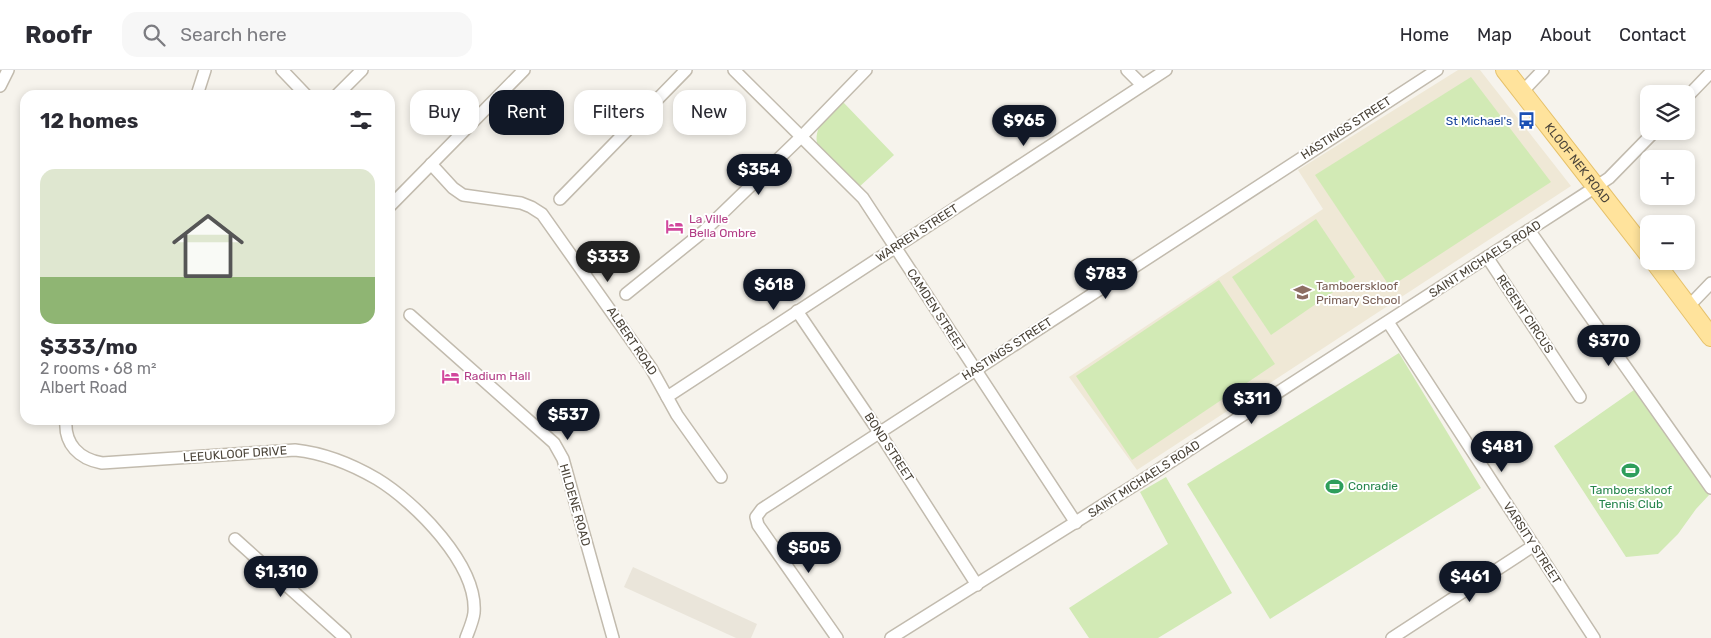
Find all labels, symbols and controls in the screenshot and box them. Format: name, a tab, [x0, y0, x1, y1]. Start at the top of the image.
search box	[122, 12, 472, 57]
text: Roofr	[25, 21, 92, 49]
icon: search	[140, 21, 168, 49]
text: Search here	[180, 23, 287, 46]
text: Home	[1400, 24, 1449, 46]
text: Map	[1477, 24, 1512, 46]
text: About	[1540, 24, 1591, 46]
text: Contact	[1619, 24, 1686, 46]
map controls	[1640, 85, 1695, 270]
button: layers	[1640, 85, 1695, 140]
chip: Buy	[410, 90, 479, 135]
chip: Rent	[489, 90, 564, 135]
chip: Filters	[574, 90, 663, 135]
chip: New	[673, 90, 746, 135]
street label: HASTINGS STREET	[1298, 94, 1394, 162]
pin: $965	[994, 104, 1054, 147]
icon: filters	[347, 106, 375, 134]
text: 12 homes	[40, 108, 138, 133]
text: $965	[1003, 111, 1045, 130]
bus stop icon: St Michael's	[1516, 111, 1536, 131]
place label: St Michael's	[1446, 114, 1512, 128]
street label: KLOOF NEK ROAD	[1542, 120, 1613, 206]
button: +	[1640, 150, 1695, 205]
pin: $354	[729, 154, 789, 196]
text: $354	[738, 160, 780, 179]
icon: home	[163, 201, 253, 291]
street label: WARREN STREET	[873, 201, 961, 265]
place label: La Ville Bella Ombre	[689, 212, 757, 240]
button: −	[1640, 215, 1695, 270]
hotel icon: La Ville Bella Ombre	[665, 216, 685, 236]
street label: SAINT MICHAELS ROAD	[1426, 218, 1544, 300]
pin: $333	[578, 240, 638, 283]
text: $333	[587, 247, 629, 266]
pin: $783	[1076, 258, 1136, 300]
text: $783	[1085, 264, 1127, 283]
street label: CAMDEN STREET	[904, 266, 968, 354]
pin: $618	[744, 268, 804, 311]
street label: REGENT CIRCUS	[1494, 272, 1556, 356]
text: $618	[754, 275, 794, 294]
place label: Tamboerskloof Primary School	[1316, 279, 1400, 307]
school or university icon: Tamboerskloof Primary School	[1292, 283, 1312, 303]
street label: ALBERT ROAD	[604, 304, 660, 378]
street label: HASTINGS STREET	[959, 315, 1055, 383]
pin: $370	[1579, 324, 1639, 367]
text: $370	[1588, 331, 1630, 350]
text: $333/mo	[40, 334, 138, 359]
text: 2 rooms · 68 m²	[40, 359, 157, 378]
hotel icon: Radium Hall	[440, 366, 460, 386]
place label: Radium Hall	[464, 369, 530, 383]
text: Albert Road	[40, 378, 127, 397]
pin: $311	[1222, 382, 1282, 425]
text: $311	[1234, 389, 1270, 408]
pin: $537	[538, 398, 598, 441]
text: $537	[548, 405, 588, 424]
street label: BOND STREET	[862, 410, 917, 484]
pin: $481	[1472, 430, 1532, 473]
text: $481	[1482, 437, 1522, 456]
street label: SAINT MICHAELS ROAD	[1085, 438, 1203, 520]
street label: LEEUKLOOF DRIVE	[183, 443, 287, 465]
sports icon: Tamboerskloof Tennis Club	[1621, 461, 1641, 481]
street label: HILDENE ROAD	[557, 462, 593, 548]
sports icon: Conradie	[1324, 476, 1344, 496]
place label: Conradie	[1348, 479, 1398, 493]
place label: Tamboerskloof Tennis Club	[1590, 483, 1672, 511]
street label: VARSITY STREET	[1500, 499, 1564, 587]
pin: $505	[779, 532, 839, 574]
text: $505	[788, 538, 830, 557]
pin: $1,310	[240, 556, 322, 598]
pin: $461	[1440, 560, 1500, 603]
text: $1,310	[255, 562, 307, 581]
text: $461	[1450, 567, 1490, 586]

